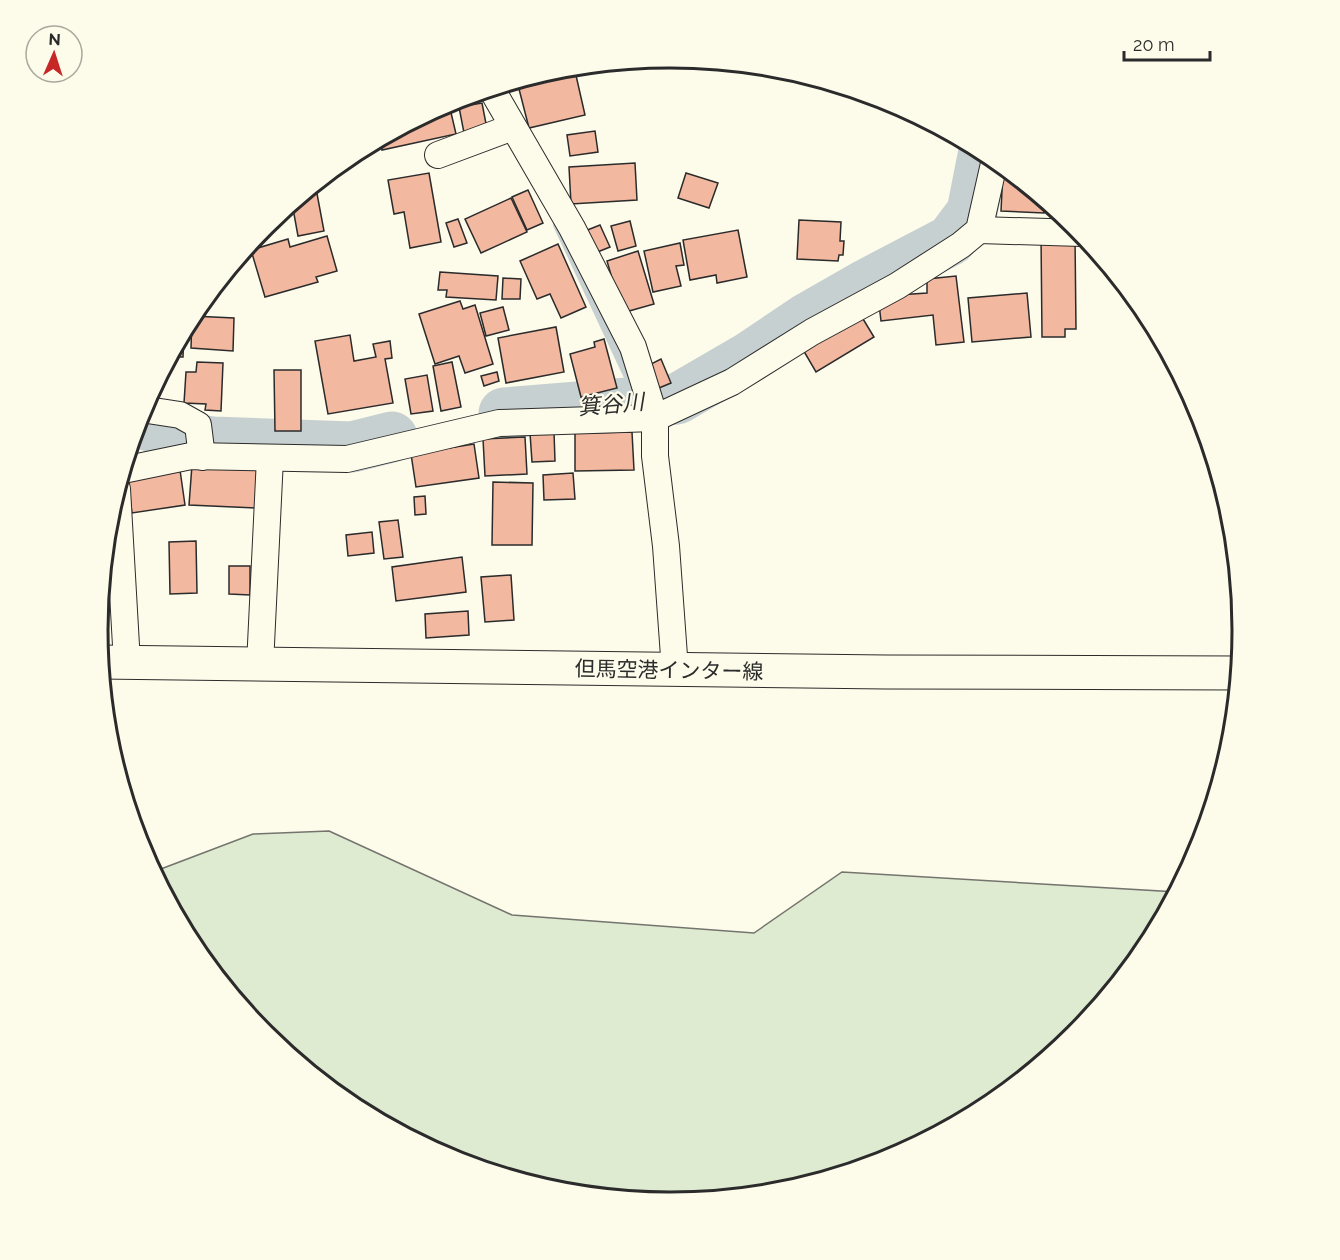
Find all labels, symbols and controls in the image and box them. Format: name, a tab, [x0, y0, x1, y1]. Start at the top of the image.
north arrow	[24, 24, 84, 84]
scale bar	[1124, 24, 1210, 62]
text: N	[48, 30, 61, 49]
text: 20 m	[1133, 34, 1175, 55]
water label: 箕谷川	[577, 388, 647, 420]
street label: 但馬空港インター線	[574, 656, 764, 684]

